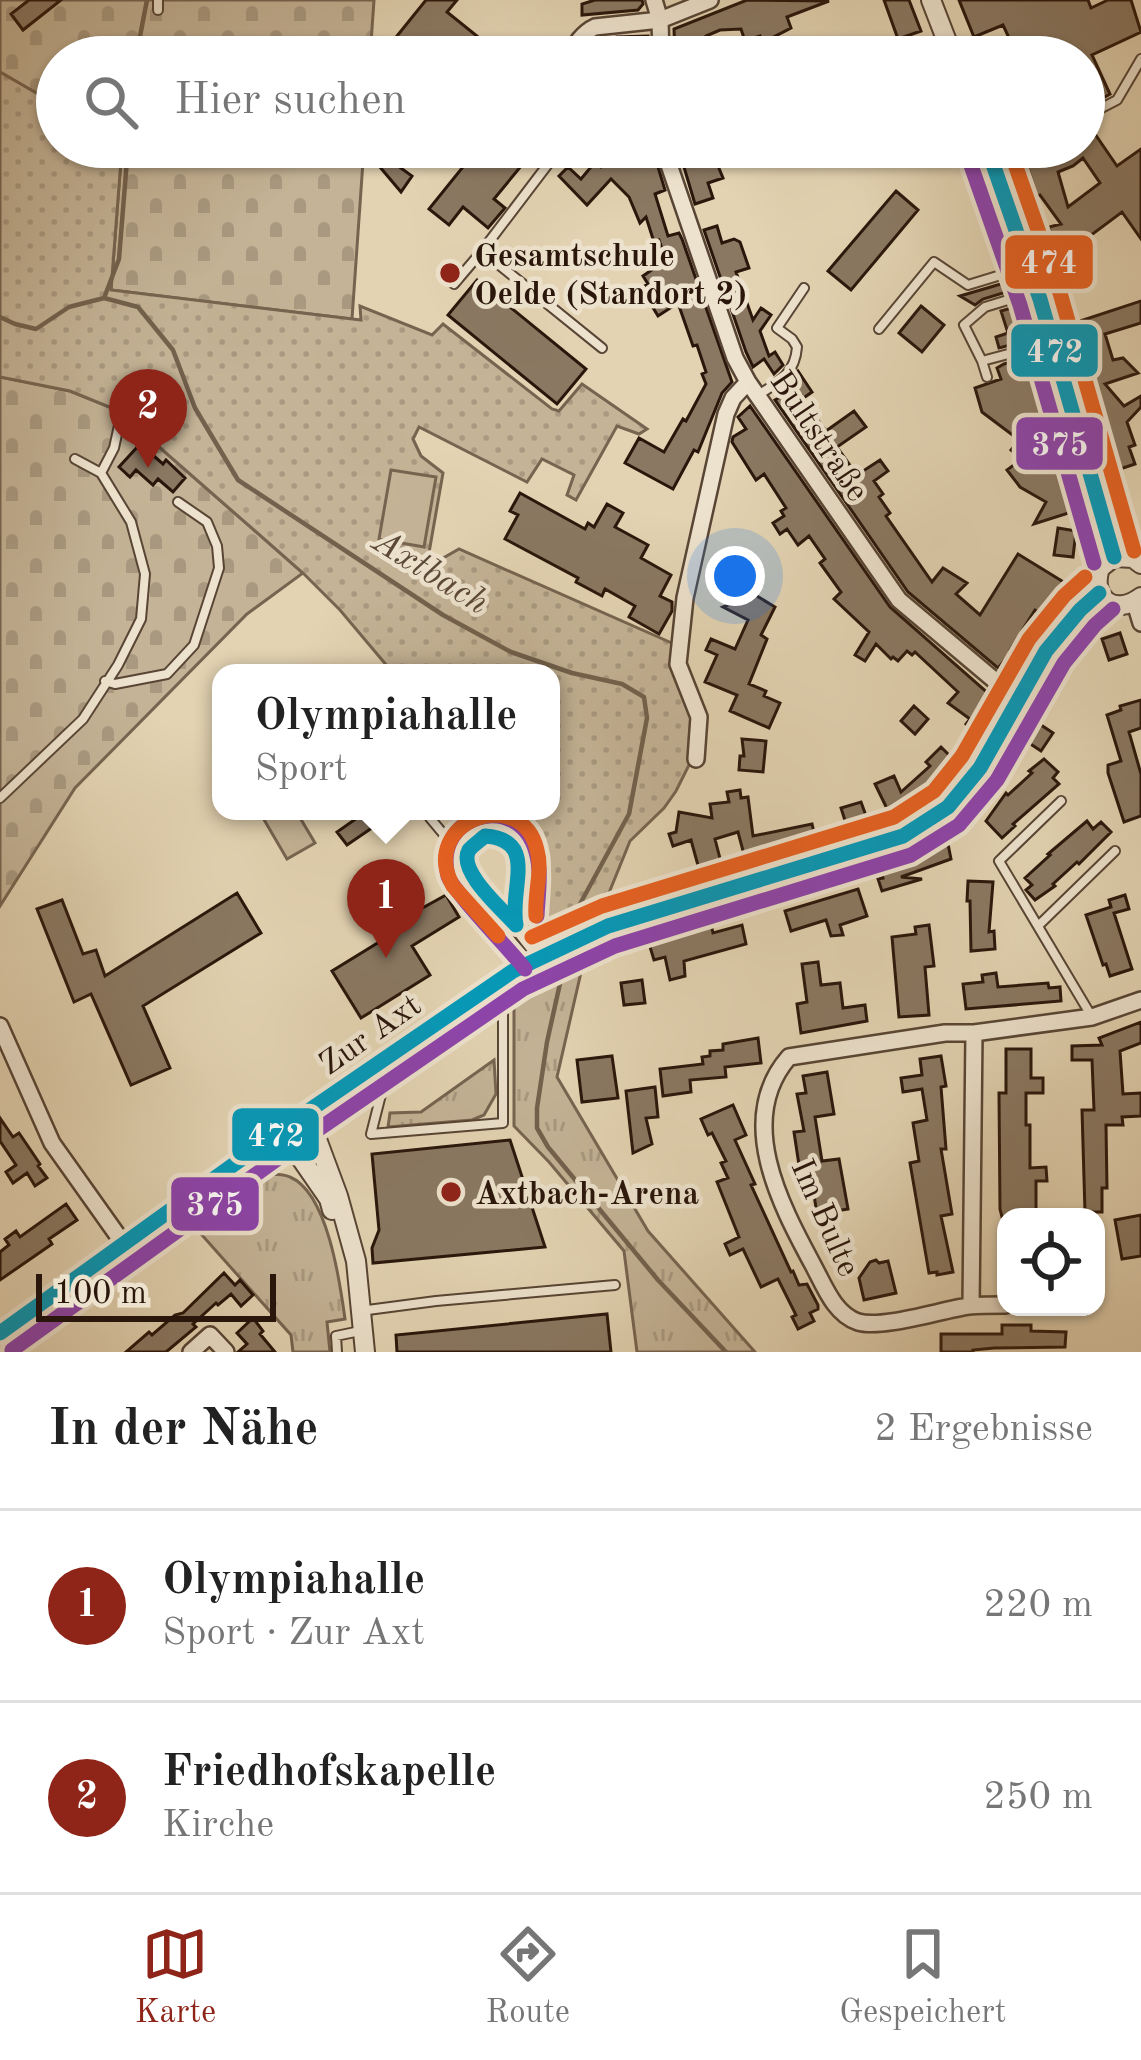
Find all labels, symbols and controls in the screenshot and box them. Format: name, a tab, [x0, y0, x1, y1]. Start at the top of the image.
search box	[36, 36, 1105, 168]
icon: search	[78, 69, 144, 135]
text: Hier suchen	[174, 79, 406, 124]
line badge: 474	[1003, 233, 1095, 291]
place label: Gesamtschule Oelde (Standort 2)	[474, 241, 747, 312]
text: 474	[1020, 248, 1078, 281]
marker: Gesamtschule Oelde (Standort 2)	[437, 260, 463, 286]
line badge: 472	[1009, 322, 1100, 379]
text: 472	[1026, 337, 1084, 370]
street label: Bultstraße	[763, 366, 873, 508]
pin: 2	[109, 369, 187, 468]
line badge: 375	[1014, 415, 1105, 472]
text: 375	[1031, 430, 1089, 463]
water label: Axtbach	[364, 523, 494, 623]
your location	[705, 546, 765, 606]
popup	[212, 664, 560, 820]
text: Olympiahalle	[254, 695, 518, 740]
text: Sport	[254, 750, 348, 789]
pin: 1	[347, 859, 425, 958]
street label: Zur Axt	[314, 989, 428, 1083]
line badge: 472	[230, 1106, 321, 1163]
text: 472	[247, 1121, 305, 1154]
street label: Im Bulte	[783, 1155, 864, 1282]
line badge: 375	[169, 1175, 261, 1233]
marker: Axtbach-Arena	[438, 1179, 464, 1205]
place label: Axtbach-Arena	[475, 1179, 700, 1212]
text: 375	[186, 1190, 244, 1223]
map controls	[997, 1208, 1105, 1316]
button: locate	[997, 1208, 1105, 1316]
scale bar	[36, 1268, 276, 1321]
text: 100 m	[54, 1278, 147, 1311]
text: In der Nähe	[48, 1405, 319, 1456]
text: 2 Ergebnisse	[874, 1410, 1093, 1449]
text: Olympiahalle	[162, 1559, 425, 1604]
text: 1	[76, 1586, 98, 1625]
text: 220 m	[983, 1586, 1093, 1625]
text: Sport · Zur Axt	[162, 1614, 425, 1653]
text: Friedhofskapelle	[162, 1751, 496, 1796]
text: 2	[76, 1778, 98, 1817]
text: 250 m	[983, 1778, 1093, 1817]
text: Kirche	[162, 1806, 274, 1845]
tab: Karte	[135, 1921, 216, 2034]
tab: Route	[486, 1921, 570, 2034]
tab: Gespeichert	[839, 1921, 1006, 2034]

